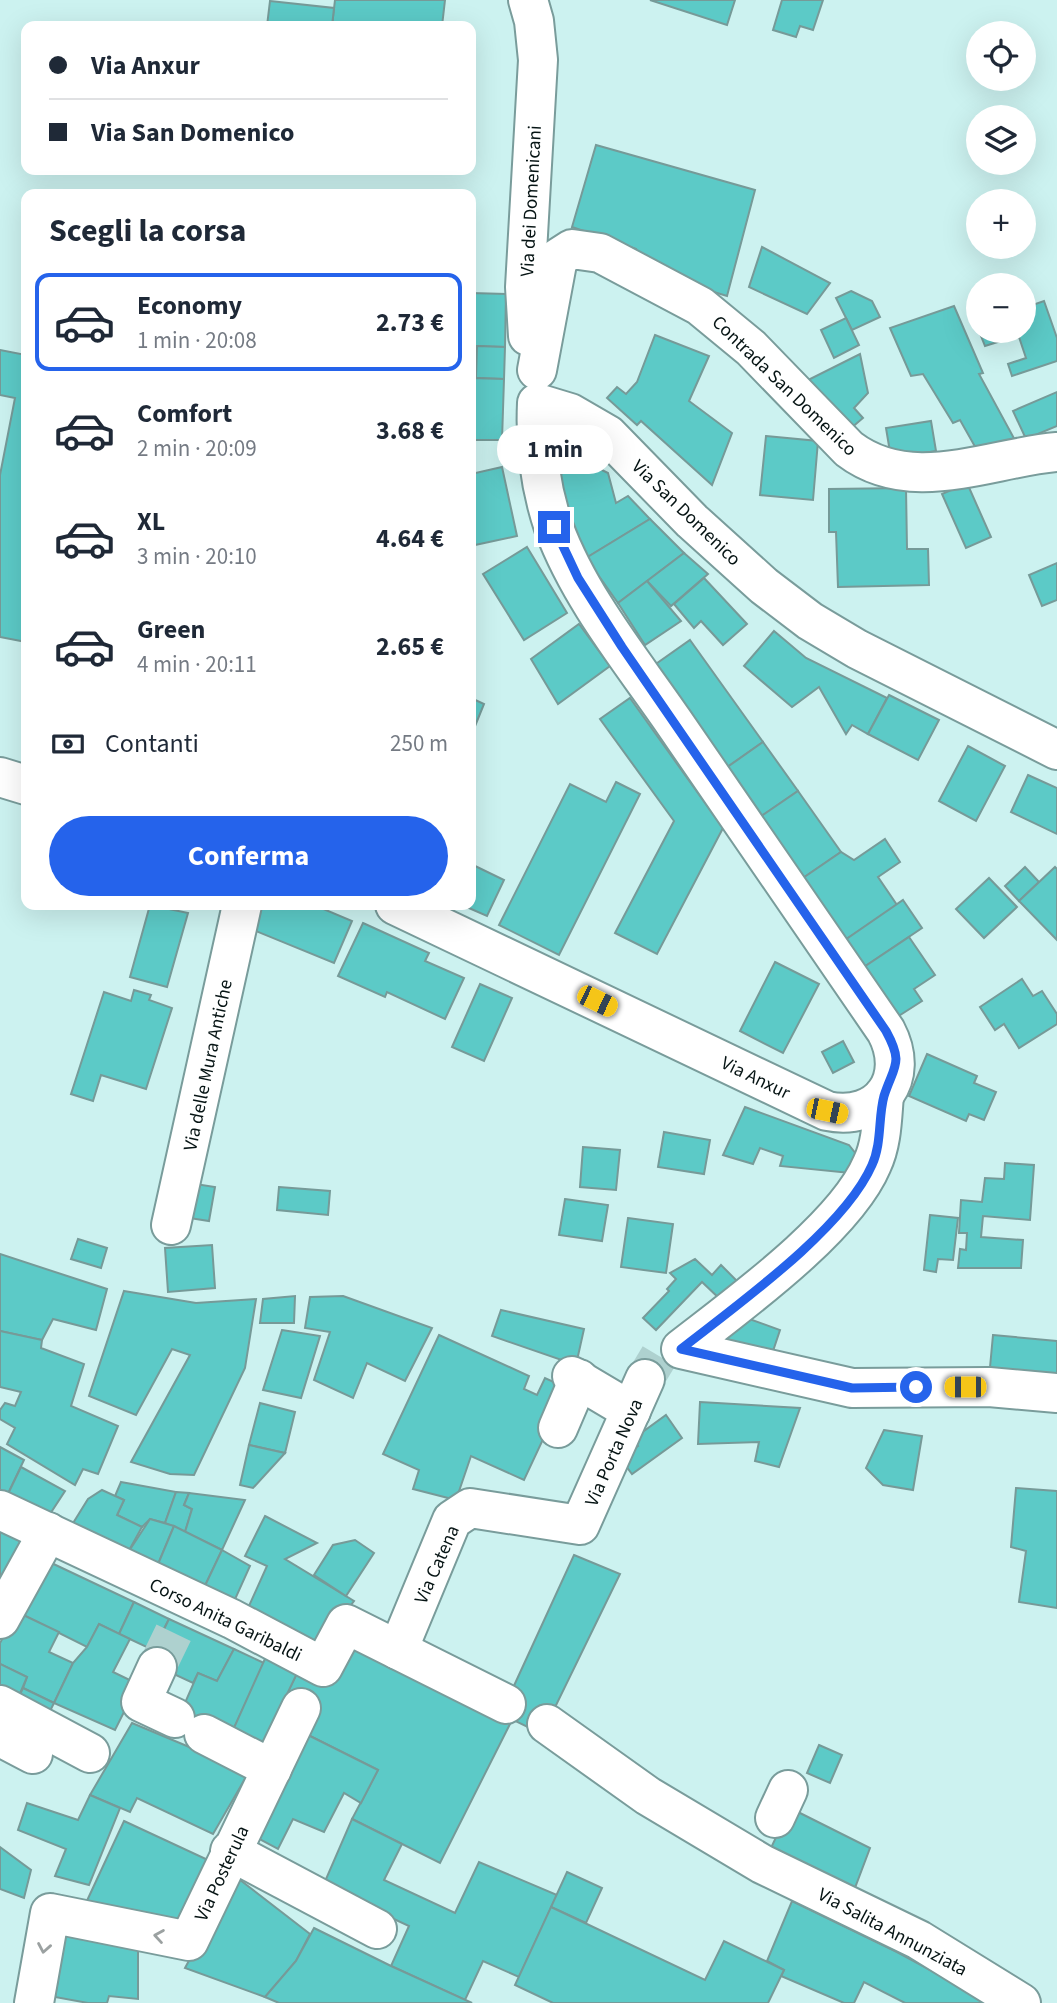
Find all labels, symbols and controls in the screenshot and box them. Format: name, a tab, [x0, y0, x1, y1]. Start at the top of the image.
map controls	[966, 21, 1036, 343]
button: locate	[966, 21, 1036, 91]
text: Via Anxur	[91, 47, 200, 84]
button: layers	[966, 105, 1036, 175]
text: Via San Domenico	[91, 114, 294, 151]
street label: Via dei Domenicani	[514, 125, 549, 277]
button: +	[966, 189, 1036, 259]
text: Scegli la corsa	[49, 208, 246, 254]
button: −	[966, 273, 1036, 343]
text: Economy	[137, 287, 242, 324]
icon: car	[53, 291, 116, 354]
text: 2.73 €	[376, 304, 444, 341]
street label: Contrada San Domenico	[705, 310, 863, 463]
text: 1 min · 20:08	[137, 324, 257, 357]
text: Comfort	[137, 395, 232, 432]
icon: car	[53, 399, 116, 462]
text: 3.68 €	[376, 412, 444, 449]
callout: 1 min	[496, 426, 612, 475]
text: 2 min · 20:09	[137, 432, 257, 465]
text: 1 min	[527, 433, 583, 466]
street label: Via San Domenico	[625, 454, 747, 572]
text: XL	[137, 503, 165, 540]
icon: car	[53, 507, 116, 570]
route end	[538, 511, 570, 543]
text: 4.64 €	[376, 520, 444, 557]
text: 3 min · 20:10	[137, 540, 257, 573]
text: Green	[137, 611, 205, 648]
icon: car	[53, 615, 116, 678]
text: 2.65 €	[376, 628, 444, 665]
text: 4 min · 20:11	[137, 648, 257, 681]
icon: cash	[49, 725, 87, 763]
text: Contanti	[105, 725, 199, 762]
text: 250 m	[390, 727, 448, 760]
button: Conferma	[49, 816, 448, 896]
street label: Via delle Mura Antiche	[177, 977, 240, 1154]
car	[574, 982, 621, 1020]
street label: Via Anxur	[716, 1050, 795, 1107]
car	[805, 1096, 850, 1126]
route start	[900, 1371, 932, 1403]
car	[945, 1377, 987, 1398]
street label: Via Porta Nova	[579, 1395, 650, 1511]
street label: Via Catena	[408, 1521, 467, 1608]
street label: Corso Anita Garibaldi	[144, 1572, 306, 1669]
street label: Via Posterula	[188, 1821, 256, 1926]
street label: Via Salita Annunziata	[813, 1881, 972, 1983]
one-way arrow	[153, 1929, 165, 1944]
one-way arrow	[37, 1942, 52, 1954]

